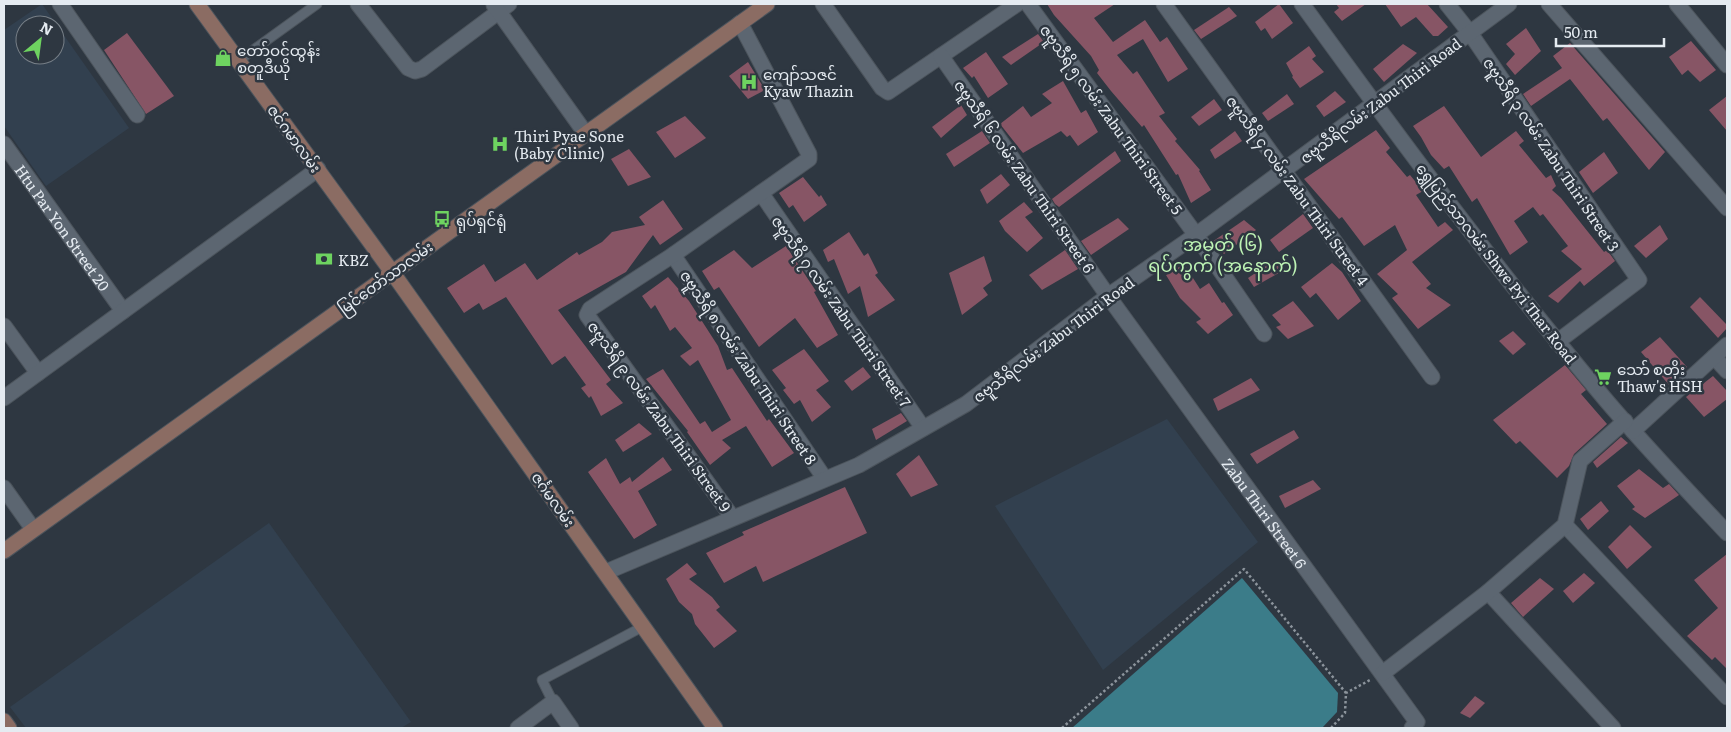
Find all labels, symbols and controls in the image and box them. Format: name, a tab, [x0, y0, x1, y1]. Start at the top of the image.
north arrow	[15, 15, 65, 65]
scale bar	[1556, 15, 1664, 47]
text: N	[37, 16, 57, 39]
street label: ဇဗူသီရိ ၅ လမ်း Zabu Thiri Street 5	[1033, 19, 1189, 220]
text: 50 m	[1564, 20, 1598, 43]
street label: ဇဗူသီရိလမ်း Zabu Thiri Road	[1294, 32, 1467, 170]
place label: တော်ဝင်ထွန်း စတူဒီယို	[237, 38, 320, 80]
shop icon: တော်ဝင်ထွန်း စတူဒီယို	[213, 48, 233, 68]
street label: ဇဗူသီရိ ၃ လမ်း Zabu Thiri Street 3	[1477, 52, 1626, 257]
place label: ကျော်သဇင် Kyaw Thazin	[763, 62, 854, 102]
hospital icon: ကျော်သဇင် Kyaw Thazin	[739, 72, 759, 92]
street label: ဇဗူသီရိ ၆ လမ်း Zabu Thiri Street 6	[948, 75, 1101, 278]
street label: ဇဗူသီရိ ၄ လမ်း Zabu Thiri Street 4	[1220, 90, 1375, 291]
street label: ဇင်ဂမာလမ်း	[262, 99, 328, 177]
place label: Thiri Pyae Sone (Baby Clinic)	[514, 124, 624, 164]
hospital icon: Thiri Pyae Sone (Baby Clinic)	[490, 134, 510, 154]
street label: ရွှေပြည်သာလမ်း Shwe Pyi Thar Road	[1410, 158, 1583, 369]
street label: Htu Par Yon Street 20	[10, 159, 117, 296]
place label: ရုပ်ရှင်ရုံ	[456, 208, 506, 233]
bus stop icon: ရုပ်ရှင်ရုံ	[432, 209, 452, 229]
street label: ဇဗူသီရိ ၇ လမ်း Zabu Thiri Street 7	[765, 210, 918, 413]
district label: အမှတ် (၆) ရပ်ကွက် (အနောက်)	[1148, 230, 1298, 281]
street label: မြင်တော်သာလမ်း	[333, 235, 438, 321]
place label: KBZ	[338, 248, 369, 271]
bank icon: KBZ	[314, 249, 334, 269]
street label: ဇဗူသီရိ ၈ လမ်း Zabu Thiri Street 8	[673, 265, 823, 470]
street label: ဇဗူသီရိလမ်း Zabu Thiri Road	[967, 271, 1140, 409]
street label: ဇဗူသီရိ ၉ လမ်း Zabu Thiri Street 9	[581, 316, 737, 518]
place label: သော် စတိုး Thaw's HSH	[1617, 357, 1703, 397]
supermarket icon: သော် စတိုး Thaw's HSH	[1593, 367, 1613, 387]
street label: Zabu Thiri Street 6	[1217, 453, 1313, 573]
street label: ဇင်္ဂမလမ်း	[527, 467, 581, 531]

